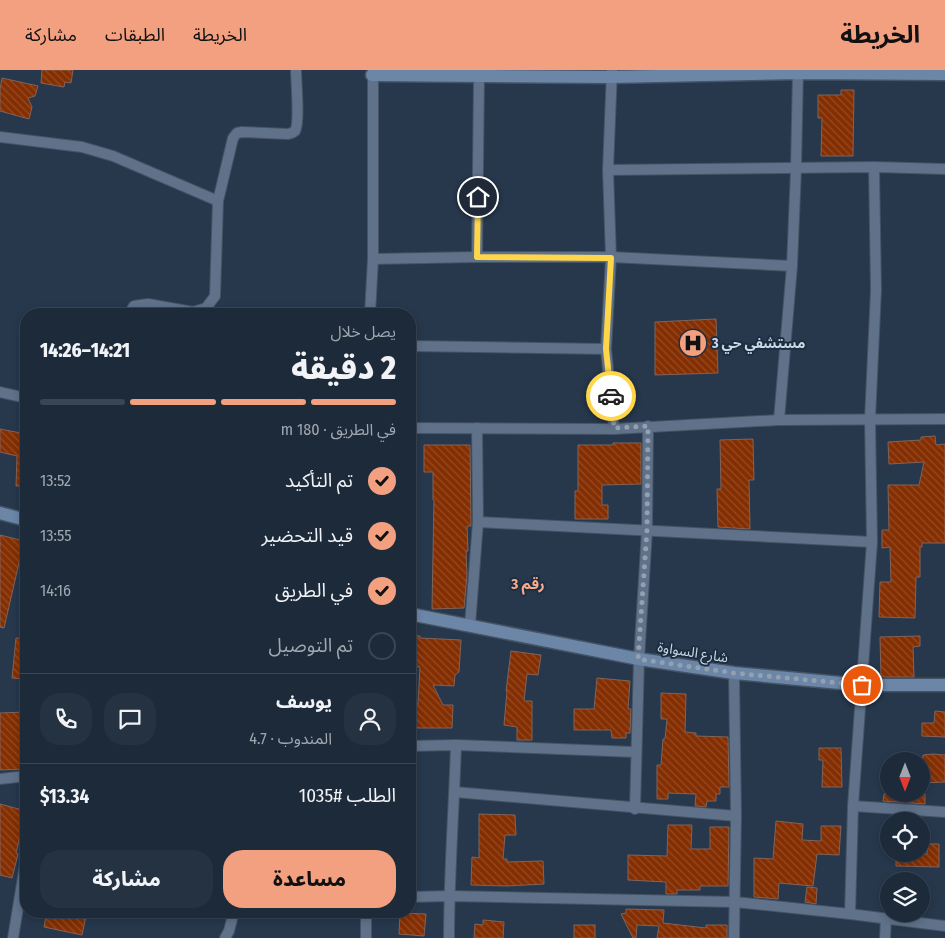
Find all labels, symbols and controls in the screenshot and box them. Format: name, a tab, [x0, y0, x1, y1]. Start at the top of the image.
text: الخريطة	[840, 21, 920, 49]
text: مشاركة	[25, 24, 77, 46]
text: الطبقات	[105, 24, 165, 46]
text: الخريطة	[193, 24, 247, 46]
pin	[457, 176, 499, 218]
icon: home	[464, 183, 492, 211]
text: يصل خلال	[330, 322, 396, 341]
hospital icon: مستشفي حي 3	[678, 328, 708, 358]
place label: مستشفي حي 3	[711, 335, 805, 354]
text: 14:21–14:26	[40, 339, 130, 362]
text: 2 دقيقة	[291, 349, 396, 387]
courier	[586, 371, 636, 421]
icon: car	[597, 382, 625, 410]
text: في الطريق · 180 m	[281, 420, 396, 439]
icon: check	[368, 467, 396, 495]
text: تم التأكيد	[285, 469, 353, 492]
text: 13:52	[40, 471, 71, 490]
icon: check	[368, 522, 396, 550]
text: قيد التحضير	[262, 524, 353, 547]
text: 13:55	[40, 526, 72, 545]
district label: رقم 3	[510, 575, 545, 595]
icon: check	[368, 577, 396, 605]
text: في الطريق	[275, 579, 353, 602]
text: 14:16	[40, 581, 71, 600]
text: تم التوصيل	[269, 634, 353, 657]
street label: شارع السواوة	[656, 639, 729, 668]
pin	[841, 664, 883, 706]
icon: bag	[848, 671, 876, 699]
text: يوسف	[276, 690, 332, 713]
button: phone	[40, 693, 92, 745]
button: chat	[104, 693, 156, 745]
button: person	[344, 693, 396, 745]
text: المندوب · 4.7	[249, 729, 332, 748]
north arrow	[880, 752, 930, 802]
map controls	[880, 752, 930, 922]
text: الطلب #1035	[299, 784, 396, 807]
text: $13.34	[40, 785, 89, 808]
button: locate	[880, 812, 930, 862]
button: مشاركة	[40, 850, 213, 908]
button: مساعدة	[223, 850, 396, 908]
button: layers	[880, 872, 930, 922]

